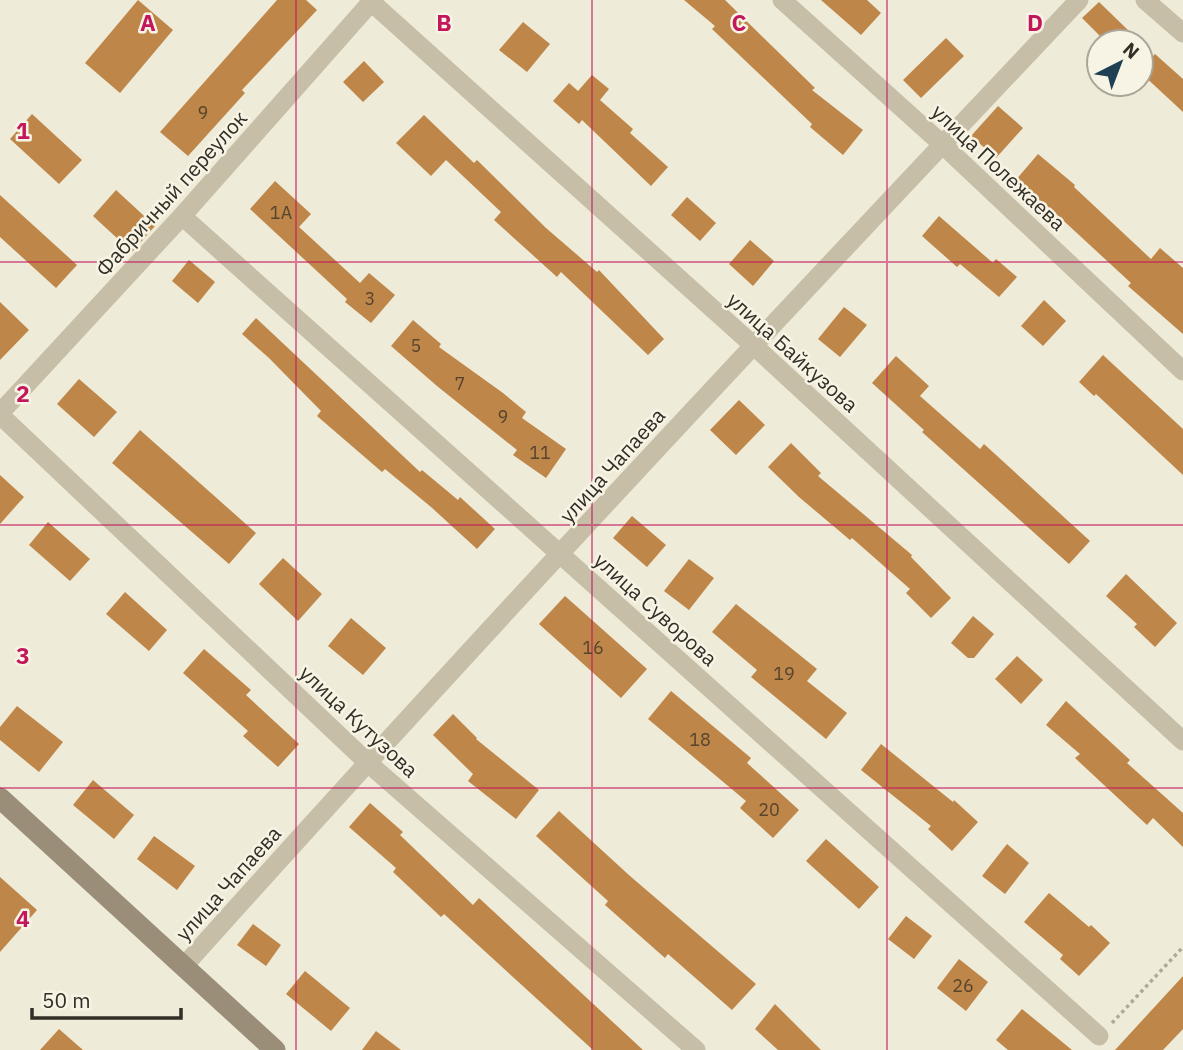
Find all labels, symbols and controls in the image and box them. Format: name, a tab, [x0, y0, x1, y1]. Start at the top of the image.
text: A	[140, 7, 156, 37]
text: B	[436, 7, 452, 37]
text: C	[732, 7, 747, 37]
text: D	[1027, 7, 1043, 37]
north arrow	[1085, 28, 1155, 98]
text: N	[1118, 37, 1145, 64]
street label: улица Полежаева	[926, 97, 1072, 237]
house number: 9	[198, 101, 208, 124]
street label: Фабричный переулок	[89, 104, 253, 282]
text: 1	[16, 115, 30, 145]
house number: 1А	[270, 201, 293, 224]
street label: улица Байкузова	[722, 286, 864, 418]
house number: 3	[365, 287, 375, 310]
house number: 5	[411, 334, 421, 357]
house number: 7	[455, 372, 465, 395]
text: 2	[16, 378, 30, 408]
street label: улица Чапаева	[553, 402, 671, 528]
house number: 9	[498, 405, 508, 428]
house number: 11	[529, 441, 551, 464]
street label: улица Суворова	[588, 546, 724, 672]
house number: 16	[582, 636, 604, 659]
text: 3	[16, 640, 30, 670]
street label: улица Кутузова	[294, 659, 424, 783]
house number: 19	[773, 662, 795, 685]
house number: 18	[689, 728, 711, 751]
house number: 20	[758, 798, 780, 821]
street label: улица Чапаева	[169, 820, 287, 946]
text: 4	[16, 903, 30, 933]
house number: 26	[952, 974, 974, 997]
scale bar	[32, 976, 180, 1020]
text: 50 m	[42, 986, 91, 1014]

